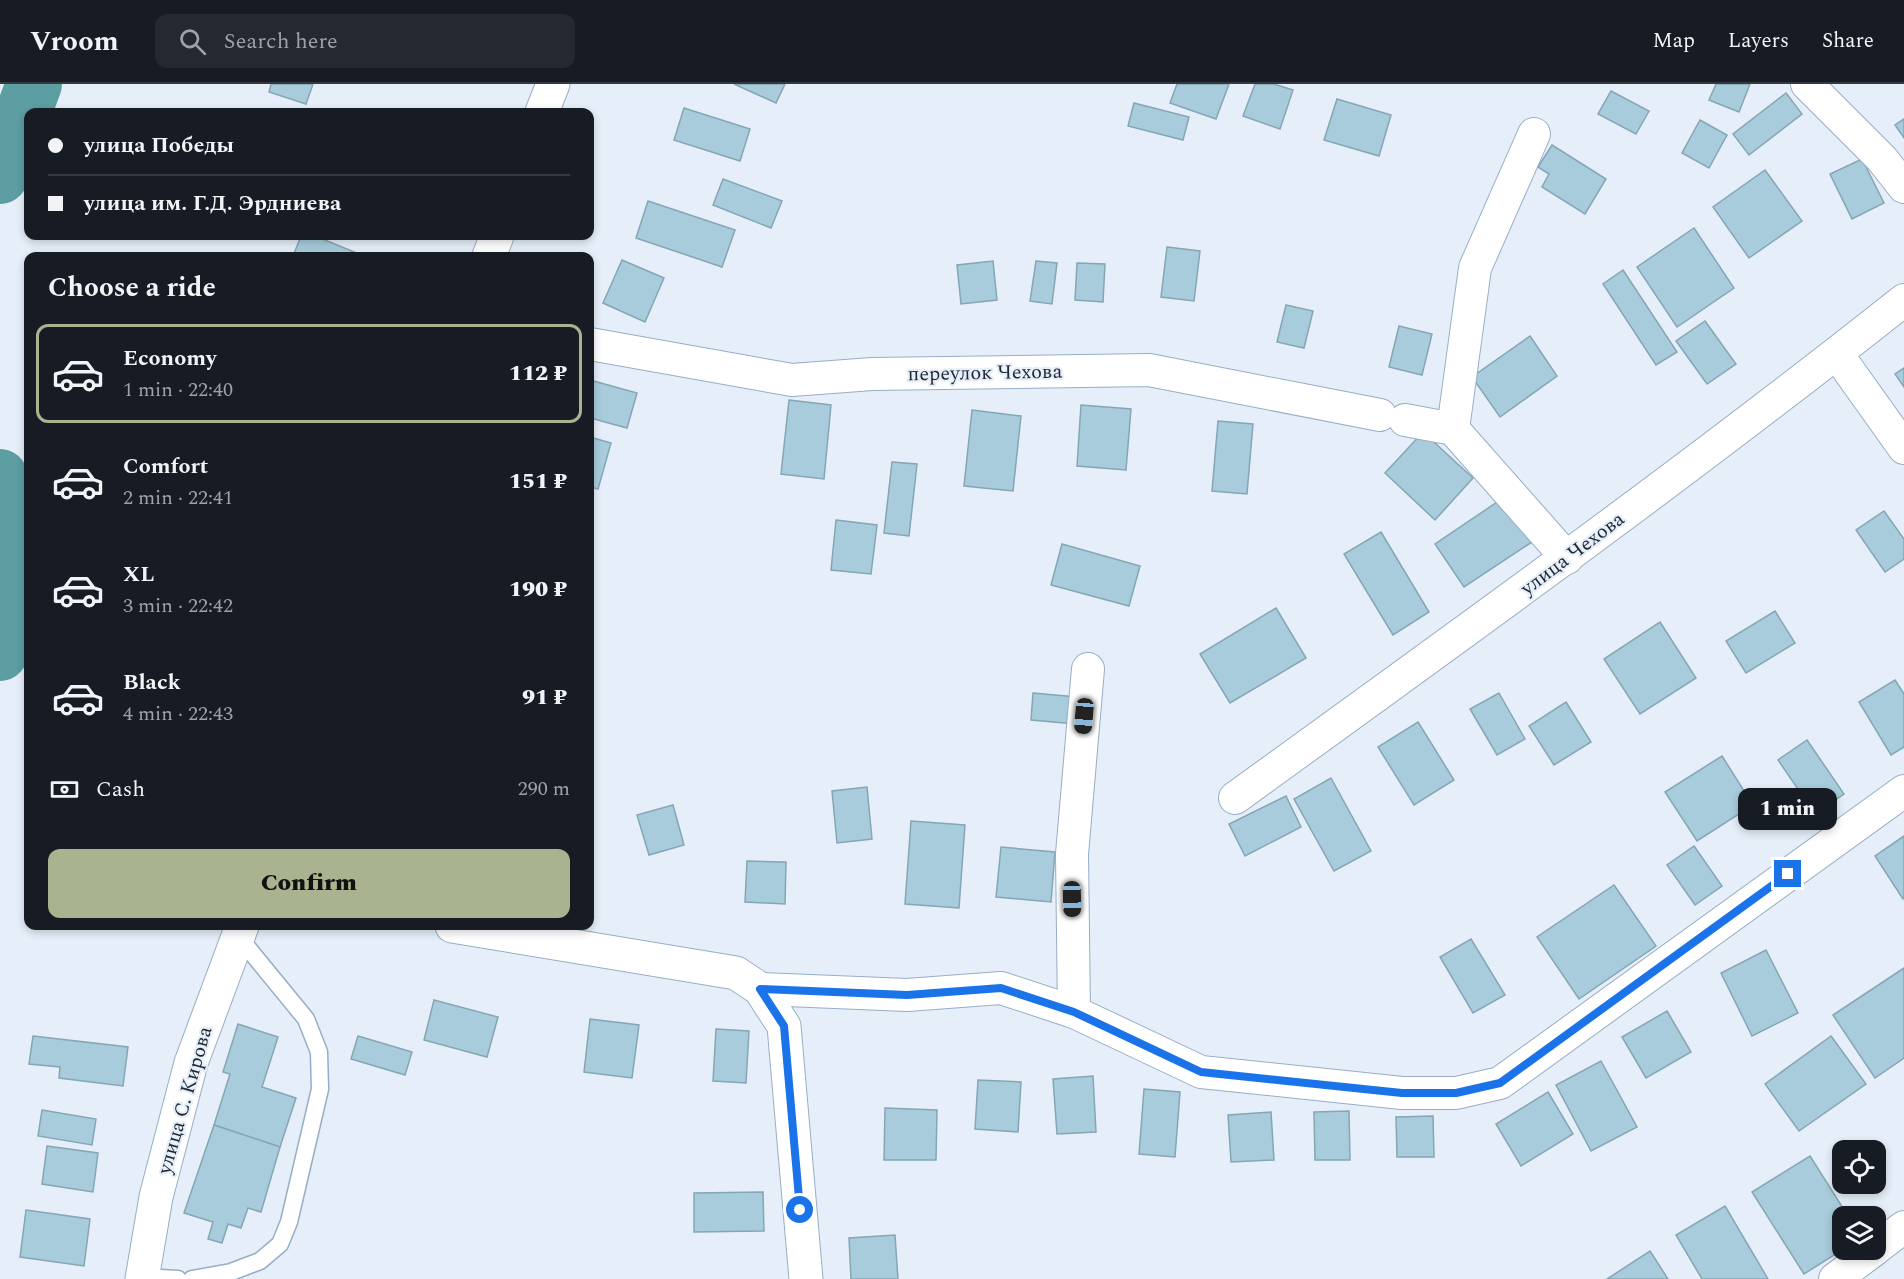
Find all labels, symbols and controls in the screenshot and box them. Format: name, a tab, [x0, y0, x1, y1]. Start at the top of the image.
search box	[155, 14, 575, 68]
text: Vroom	[30, 20, 119, 63]
icon: search	[176, 25, 209, 58]
text: Search here	[224, 25, 338, 58]
text: Map	[1653, 25, 1695, 57]
text: Layers	[1728, 25, 1789, 57]
text: Share	[1822, 25, 1874, 57]
text: улица Победы	[84, 129, 234, 162]
text: улица им. Г.Д. Эрдниева	[84, 187, 341, 220]
text: Choose a ride	[48, 267, 216, 309]
text: Economy	[123, 342, 216, 375]
icon: car	[51, 347, 105, 401]
text: 112 ₽	[509, 357, 567, 390]
street label: переулок Чехова	[907, 357, 1063, 389]
text: 1 min · 22:40	[123, 375, 233, 405]
text: Comfort	[123, 450, 208, 483]
icon: car	[51, 455, 105, 509]
text: 151 ₽	[509, 465, 567, 498]
text: 2 min · 22:41	[123, 483, 233, 513]
street label: улица Чехова	[1513, 504, 1631, 604]
text: XL	[123, 558, 154, 591]
icon: car	[51, 563, 105, 617]
text: 190 ₽	[509, 573, 567, 606]
text: 3 min · 22:42	[123, 591, 233, 621]
text: Black	[123, 666, 181, 699]
icon: car	[51, 671, 105, 725]
text: 91 ₽	[522, 681, 567, 714]
car	[1073, 697, 1095, 735]
text: 4 min · 22:43	[123, 699, 233, 729]
icon: cash	[48, 773, 81, 806]
text: Cash	[96, 773, 145, 806]
text: 290 m	[518, 774, 570, 804]
callout: 1 min	[1738, 787, 1838, 829]
text: 1 min	[1760, 794, 1815, 824]
button: Confirm	[48, 849, 570, 918]
route end	[1774, 860, 1801, 887]
car	[1063, 881, 1081, 917]
street label: улица С. Кирова	[149, 1023, 220, 1179]
map controls	[1832, 1140, 1886, 1260]
button: locate	[1832, 1140, 1886, 1194]
route start	[786, 1196, 813, 1223]
button: layers	[1832, 1206, 1886, 1260]

